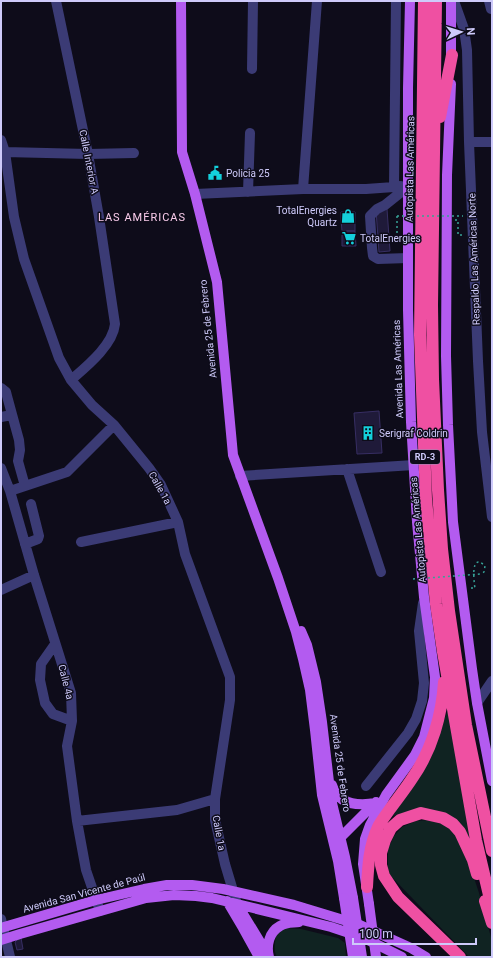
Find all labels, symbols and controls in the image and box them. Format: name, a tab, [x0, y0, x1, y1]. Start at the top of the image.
north arrow	[441, 12, 481, 52]
text: N	[464, 27, 477, 36]
street label: Autopista Las Américas	[404, 116, 416, 222]
street label: Calle Interior A	[77, 129, 101, 196]
public building icon: Policia 25	[207, 165, 223, 181]
place label: Policia 25	[226, 168, 270, 179]
street label: Respaldo Las Américas Norte	[466, 193, 482, 325]
place label: TotalEnergies Quartz	[276, 205, 337, 228]
shop icon: TotalEnergies Quartz	[340, 208, 356, 224]
district label: LAS AMÉRICAS	[98, 211, 186, 224]
supermarket icon: TotalEnergies	[341, 230, 357, 246]
place label: TotalEnergies	[360, 233, 421, 244]
street label: Avenida 25 de Febrero	[197, 279, 219, 379]
street label: Avenida Las Américas	[391, 320, 405, 418]
building icon: Serigraf Coldrin	[360, 425, 376, 441]
place label: Serigraf Coldrin	[379, 428, 448, 439]
road number: RD-3	[410, 450, 440, 464]
street label: Calle 1a	[147, 470, 173, 506]
street label: Autopista Las Américas	[408, 477, 428, 583]
street label: Calle 4a	[56, 663, 76, 701]
street label: Avenida 25 de Febrero	[328, 713, 352, 813]
street label: Calle 1a	[210, 814, 228, 852]
street label: Avenida San Vicente de Paúl	[22, 871, 146, 915]
scale bar	[353, 920, 476, 946]
text: 100 m	[359, 927, 393, 941]

